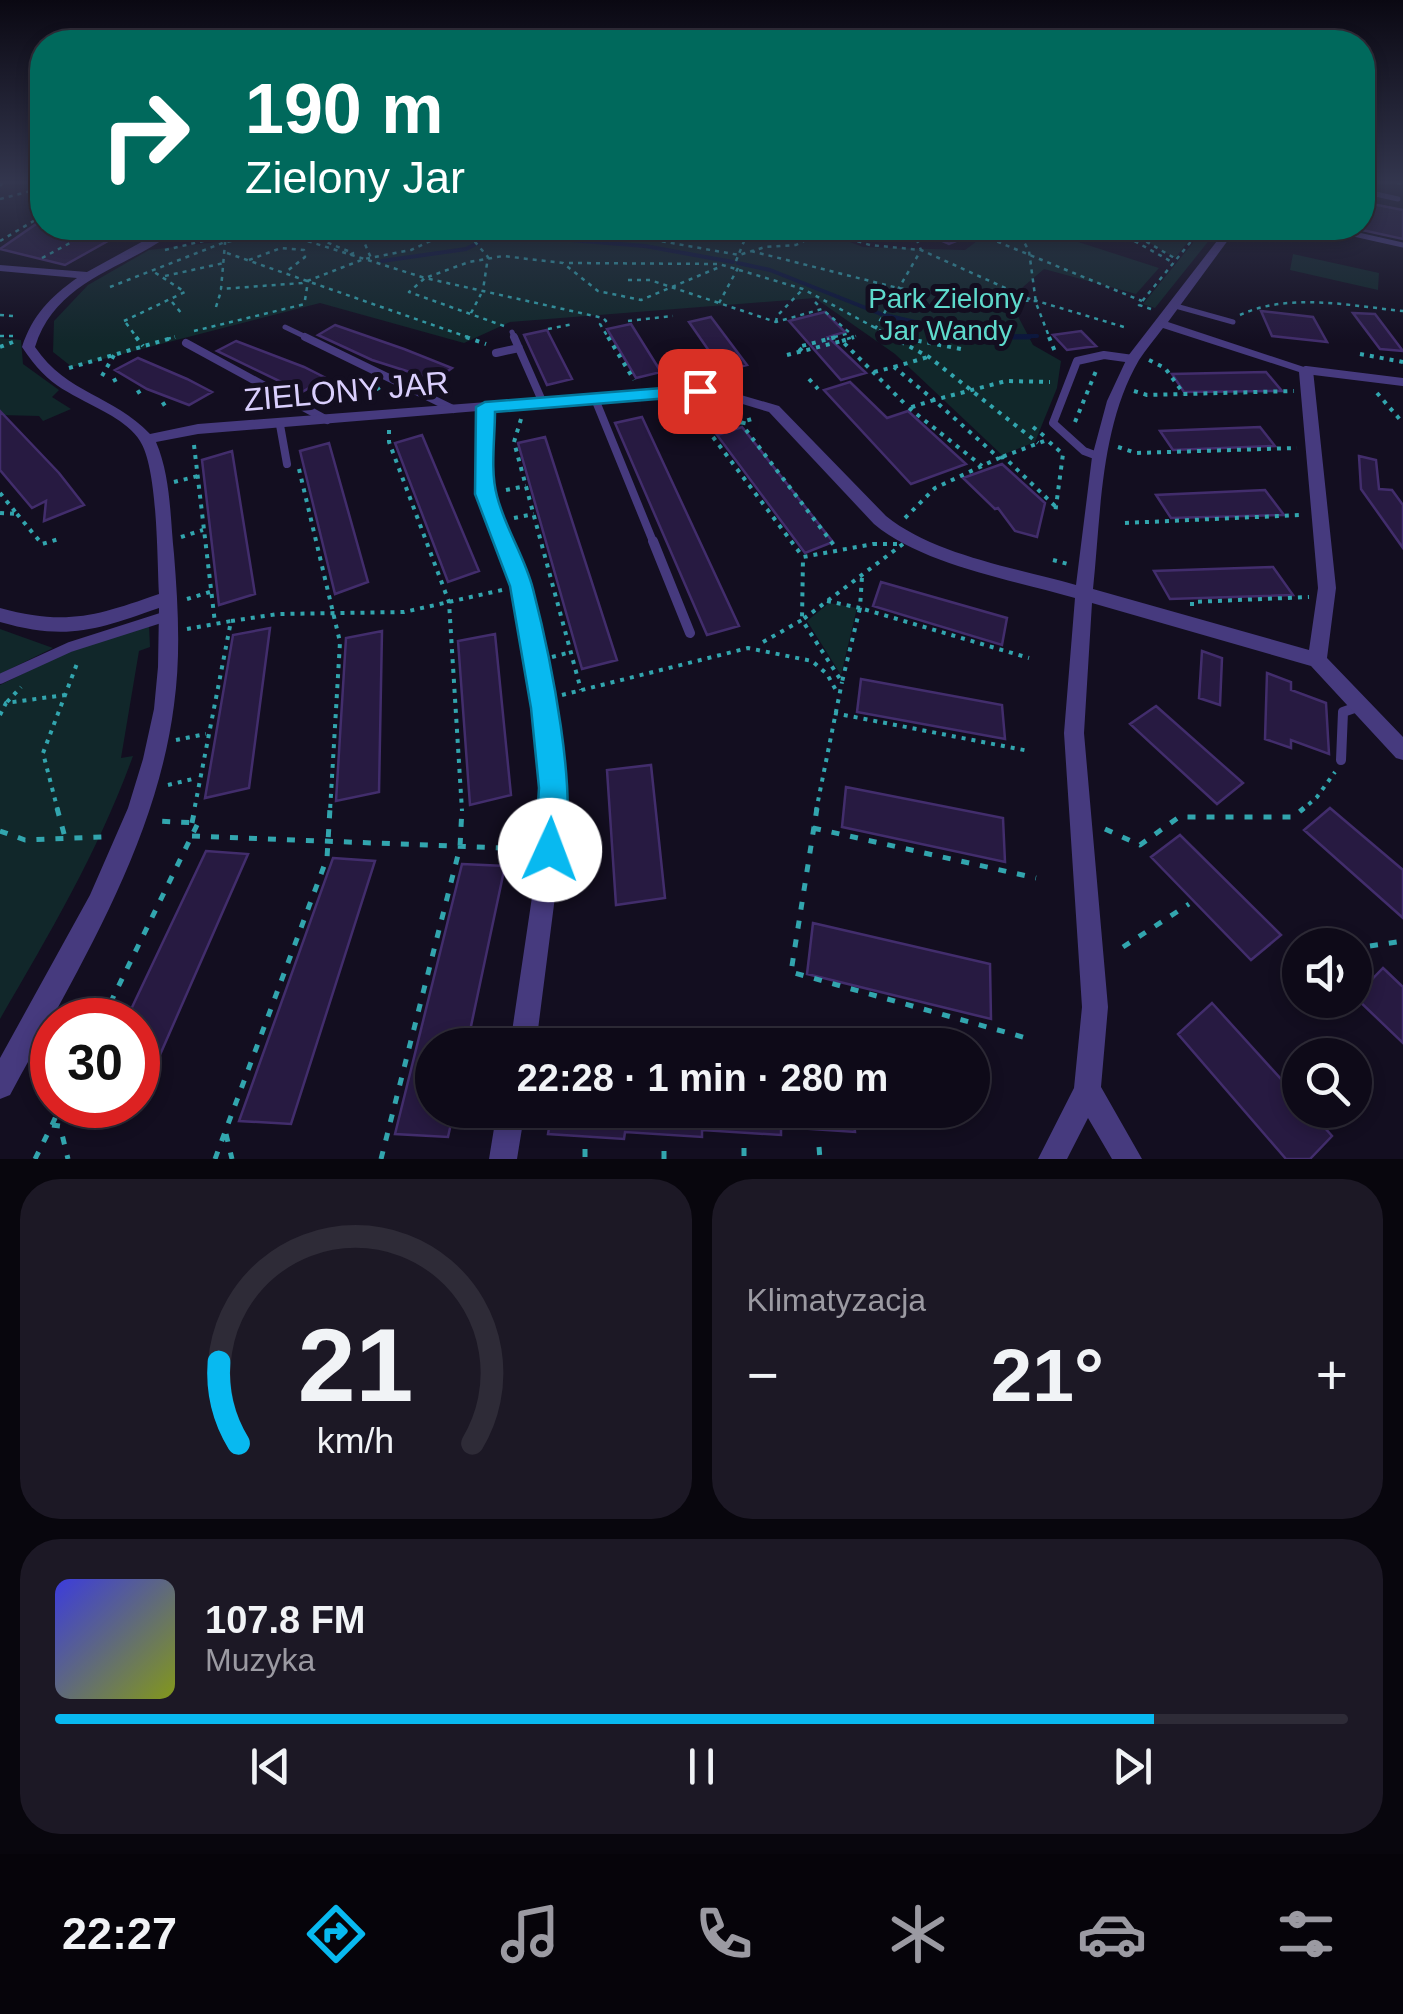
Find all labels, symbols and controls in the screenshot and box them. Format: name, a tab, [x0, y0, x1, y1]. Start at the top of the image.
icon: right	[80, 70, 210, 200]
text: 190 m	[245, 70, 443, 148]
text: Zielony Jar	[245, 152, 465, 203]
park label: Park Zielony Jar Wandy	[868, 283, 1024, 346]
pin	[658, 349, 743, 434]
street label: ZIELONY JAR	[242, 364, 450, 418]
icon: arrive	[673, 364, 728, 419]
position arrow	[498, 798, 602, 902]
map controls	[1282, 928, 1372, 1128]
button: sound	[1282, 928, 1372, 1018]
speed limit sign: 30	[30, 998, 160, 1128]
button: search	[1282, 1038, 1372, 1128]
text: 22:28 · 1 min · 280 m	[517, 1057, 888, 1099]
text: Klimatyzacja	[747, 1282, 926, 1318]
text: 21	[298, 1307, 414, 1423]
text: 21°	[991, 1333, 1104, 1417]
text: −	[747, 1344, 779, 1406]
text: +	[1316, 1344, 1348, 1406]
text: km/h	[317, 1421, 394, 1461]
text: 107.8 FM	[205, 1599, 366, 1641]
text: Muzyka	[205, 1642, 315, 1678]
icon: previous	[243, 1739, 298, 1794]
icon: pause	[674, 1739, 729, 1794]
icon: next	[1105, 1739, 1160, 1794]
icon: directions	[301, 1899, 371, 1969]
icon: music	[495, 1899, 565, 1969]
icon: phone	[689, 1899, 759, 1969]
icon: climate	[883, 1899, 953, 1969]
icon: car	[1077, 1899, 1147, 1969]
icon: filters	[1271, 1899, 1341, 1969]
text: 22:27	[62, 1908, 177, 1959]

